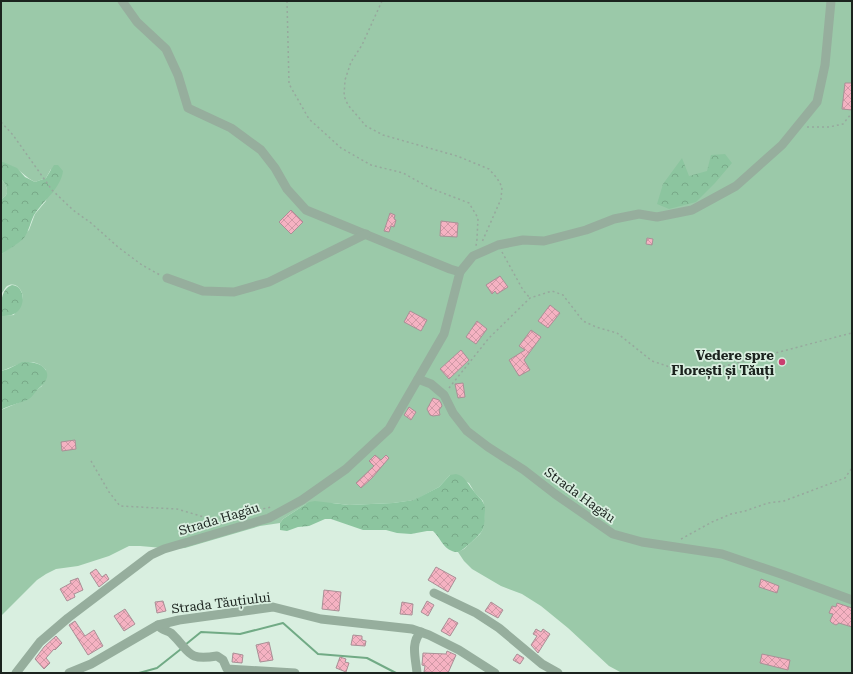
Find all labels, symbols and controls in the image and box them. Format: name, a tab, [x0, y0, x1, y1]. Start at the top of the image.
place label: Vedere spre Florești și Tăuți	[671, 348, 775, 380]
marker: Vedere spre Florești și Tăuți	[777, 357, 787, 367]
street label: Strada Hagău	[542, 464, 618, 526]
street label: Strada Hagău	[177, 500, 261, 538]
street label: Strada Tăuțiului	[170, 589, 272, 618]

